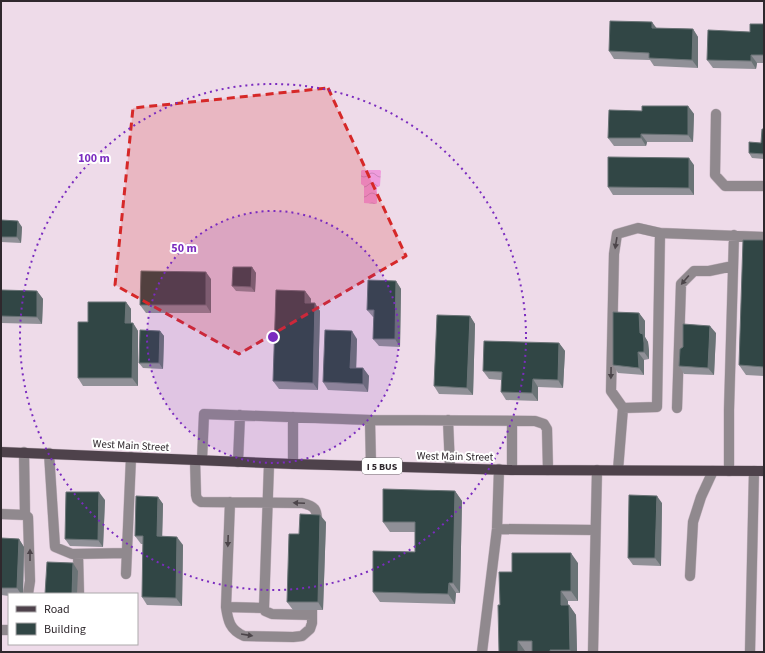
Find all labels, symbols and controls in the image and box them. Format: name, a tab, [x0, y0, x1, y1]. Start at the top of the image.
text: 100 m	[78, 150, 110, 167]
one-way arrow	[613, 237, 619, 249]
text: 50 m	[171, 240, 197, 257]
one-way arrow	[681, 275, 690, 286]
centre of rings	[266, 330, 280, 344]
one-way arrow	[608, 367, 615, 379]
street label: West Main Street	[92, 436, 170, 455]
street label: West Main Street	[417, 448, 494, 465]
road number: I 5 BUS	[362, 458, 402, 474]
one-way arrow	[293, 500, 305, 507]
one-way arrow	[225, 535, 232, 547]
one-way arrow	[27, 548, 33, 561]
legend	[8, 593, 138, 645]
text: Road	[44, 601, 70, 618]
text: Building	[44, 621, 86, 638]
one-way arrow	[240, 632, 253, 638]

